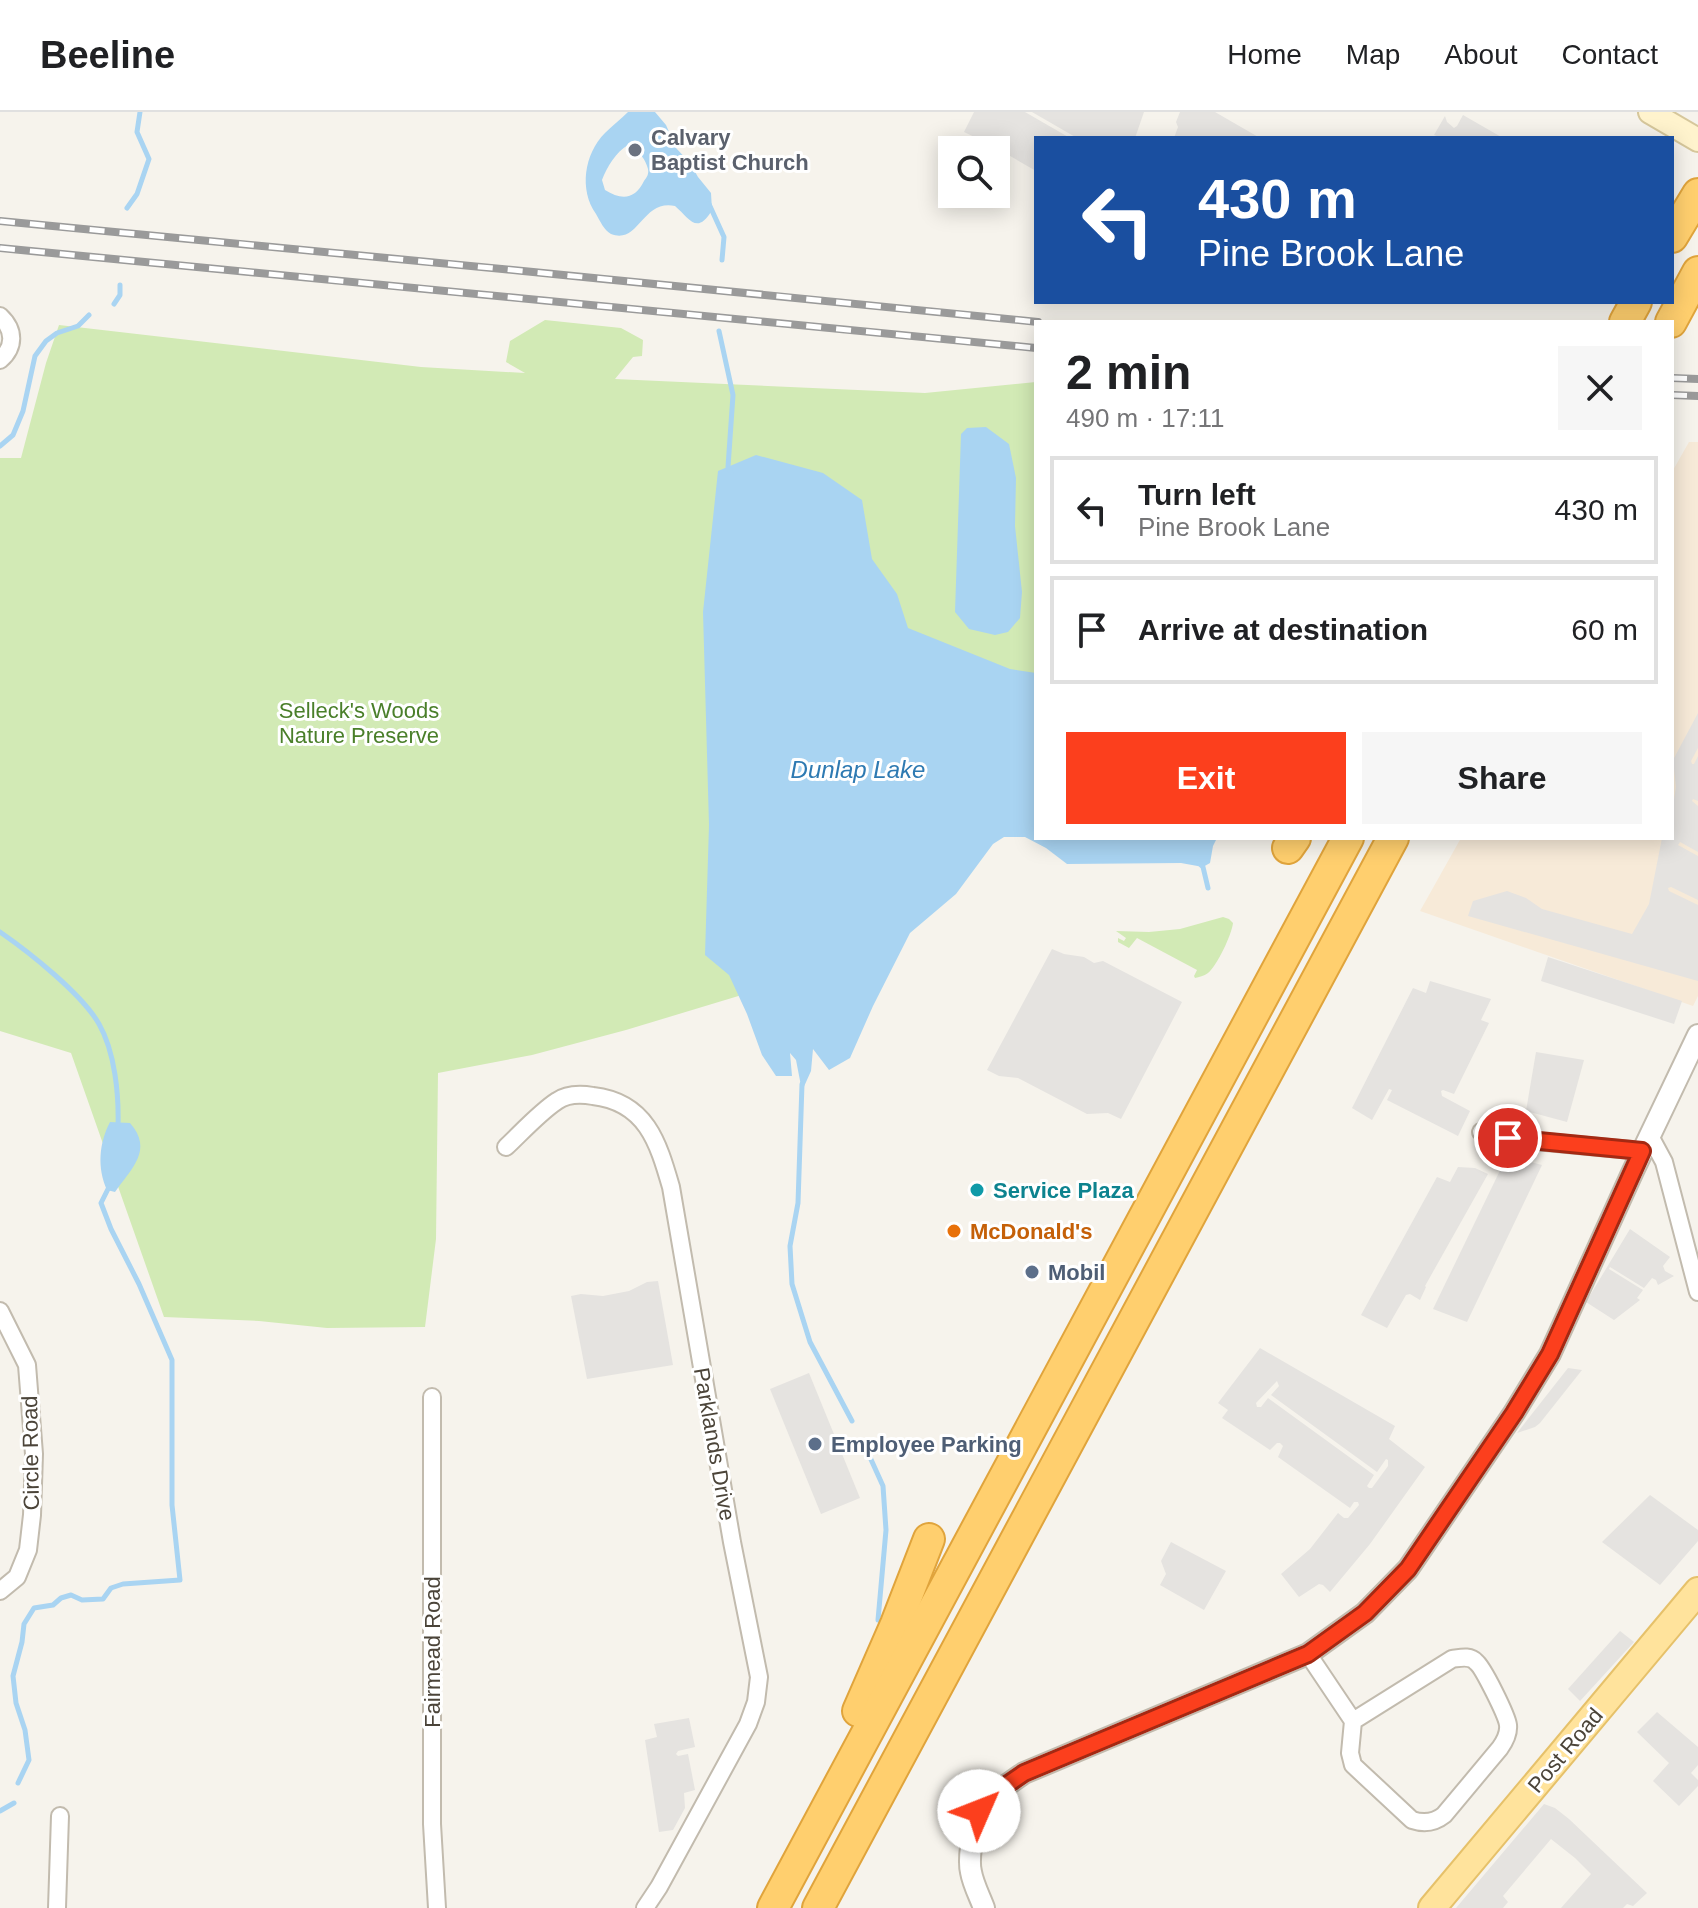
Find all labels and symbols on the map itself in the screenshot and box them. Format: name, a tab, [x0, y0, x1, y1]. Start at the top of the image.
place label: Calvary Baptist Church	[651, 125, 809, 175]
marker: Calvary Baptist Church	[626, 141, 644, 159]
park label: Selleck's Woods Nature Preserve	[279, 698, 439, 748]
water label: Dunlap Lake	[791, 756, 925, 783]
pin	[1474, 1104, 1542, 1172]
place label: Service Plaza	[993, 1178, 1134, 1203]
marker: Service Plaza	[968, 1181, 986, 1199]
place label: McDonald's	[970, 1219, 1093, 1244]
marker: McDonald's	[945, 1222, 963, 1240]
place label: Mobil	[1048, 1260, 1105, 1285]
marker: Mobil	[1023, 1263, 1041, 1281]
street label: Parklands Drive	[689, 1365, 740, 1523]
street label: Circle Road	[17, 1395, 44, 1511]
place label: Employee Parking	[831, 1432, 1022, 1457]
marker: Employee Parking	[806, 1435, 824, 1453]
street label: Fairmead Road	[420, 1576, 445, 1728]
street label: Post Road	[1523, 1703, 1608, 1798]
position arrow	[937, 1769, 1021, 1853]

